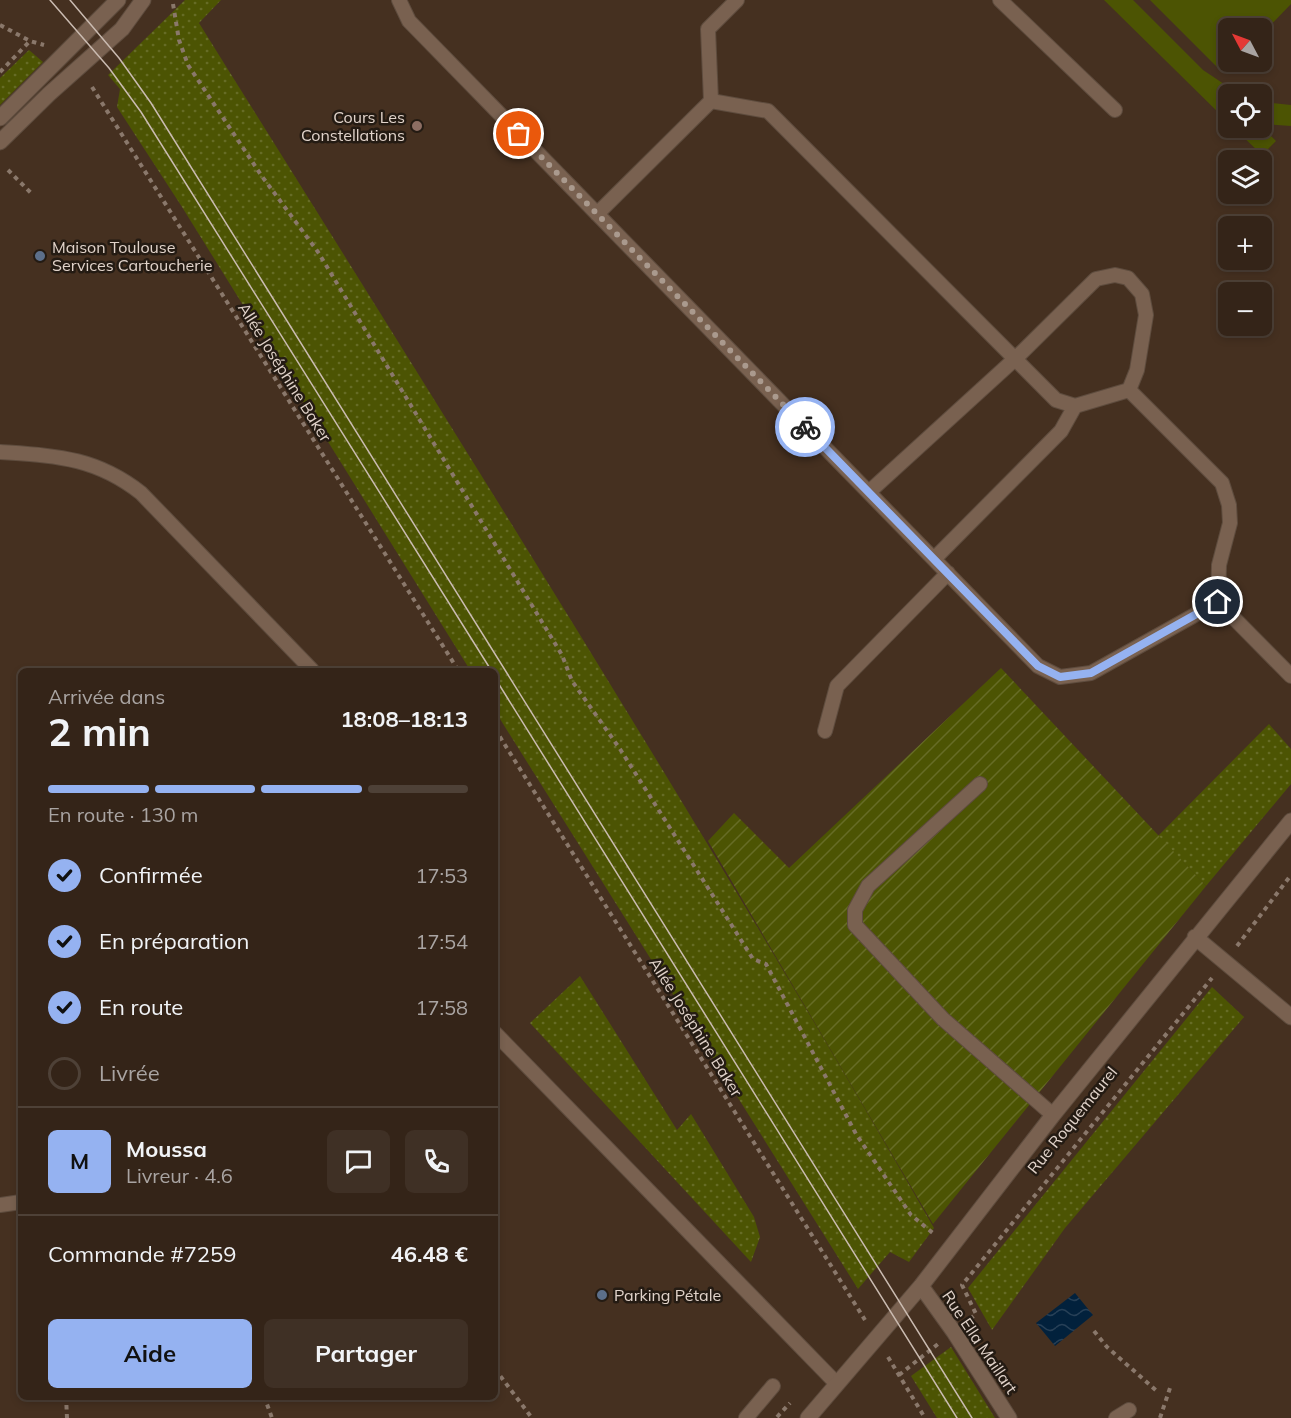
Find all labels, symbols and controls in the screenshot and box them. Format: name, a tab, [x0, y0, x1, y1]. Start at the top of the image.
north arrow	[1218, 18, 1272, 72]
map controls	[1218, 18, 1272, 336]
button: locate	[1218, 84, 1272, 138]
place label: Cours Les Constellations	[301, 107, 405, 145]
pin	[493, 108, 544, 159]
icon: bag	[502, 117, 535, 150]
marker: Cours Les Constellations	[410, 119, 424, 133]
button: layers	[1218, 150, 1272, 204]
button: +	[1218, 216, 1272, 270]
place label: Maison Toulouse Services Cartoucherie	[52, 237, 213, 275]
marker: Maison Toulouse Services Cartoucherie	[33, 249, 47, 263]
button: −	[1218, 282, 1272, 336]
street label: Allée Joséphine Baker	[234, 299, 336, 445]
courier	[775, 397, 835, 457]
icon: bike	[789, 411, 822, 444]
pin	[1192, 576, 1243, 627]
icon: home	[1201, 585, 1234, 618]
text: Arrivée dans	[48, 684, 165, 709]
text: 18:08–18:13	[340, 705, 468, 733]
text: 2 min	[48, 707, 151, 756]
text: En route · 130 m	[48, 802, 198, 827]
icon: check	[48, 859, 81, 892]
text: Confirmée	[99, 861, 203, 889]
text: 17:53	[415, 863, 468, 888]
icon: check	[48, 925, 81, 958]
text: En préparation	[99, 927, 249, 955]
text: 17:54	[415, 929, 468, 954]
street label: Allée Joséphine Baker	[645, 954, 747, 1100]
icon: check	[48, 991, 81, 1024]
text: En route	[99, 993, 183, 1021]
text: 17:58	[415, 995, 468, 1020]
text: Livrée	[99, 1059, 160, 1087]
street label: Rue Roquemaurel	[1023, 1062, 1121, 1178]
button: chat	[327, 1130, 390, 1193]
button: phone	[405, 1130, 468, 1193]
text: Moussa	[126, 1135, 207, 1163]
text: M	[70, 1147, 89, 1175]
text: Livreur · 4.6	[126, 1163, 233, 1188]
text: Commande #7259	[48, 1240, 236, 1268]
text: 46.48 €	[391, 1240, 468, 1268]
place label: Parking Pétale	[614, 1285, 721, 1305]
street label: Rue Ella Maillart	[938, 1287, 1022, 1398]
marker: Parking Pétale	[595, 1288, 609, 1302]
button: Aide	[48, 1319, 252, 1388]
button: Partager	[264, 1319, 468, 1388]

